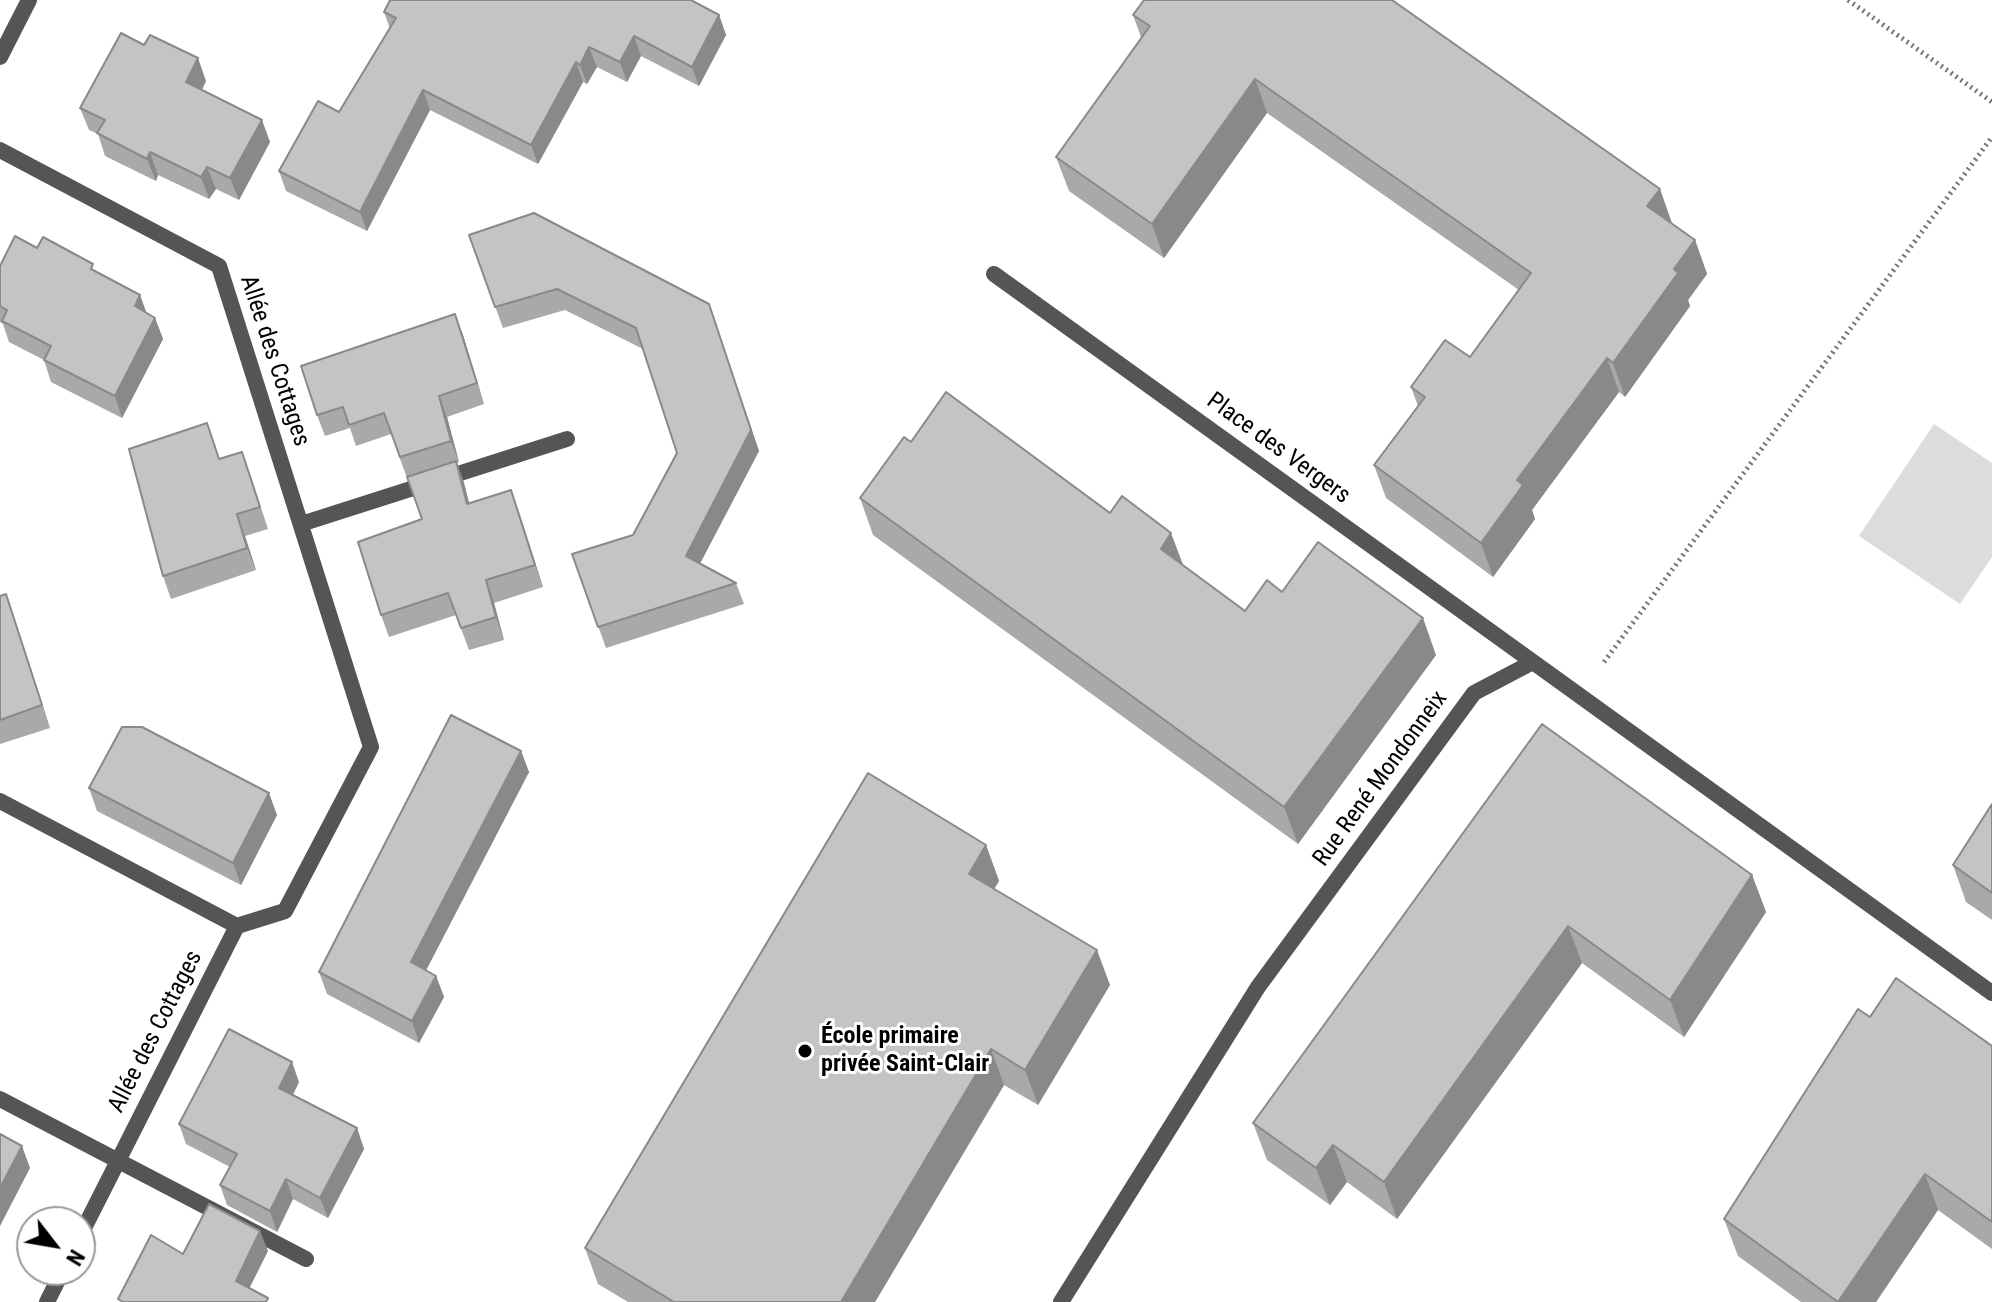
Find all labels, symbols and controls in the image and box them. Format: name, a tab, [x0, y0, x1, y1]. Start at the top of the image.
street label: Allée des Cottages	[233, 272, 315, 450]
street label: Place des Vergers	[1201, 387, 1355, 511]
street label: Rue René Mondonneix	[1308, 686, 1454, 872]
street label: Allée des Cottages	[103, 946, 209, 1118]
place label: École primaire privée Saint-Clair	[821, 1023, 989, 1079]
marker: École primaire privée Saint-Clair	[796, 1042, 814, 1060]
north arrow	[16, 1206, 96, 1286]
text: N	[61, 1245, 89, 1270]

